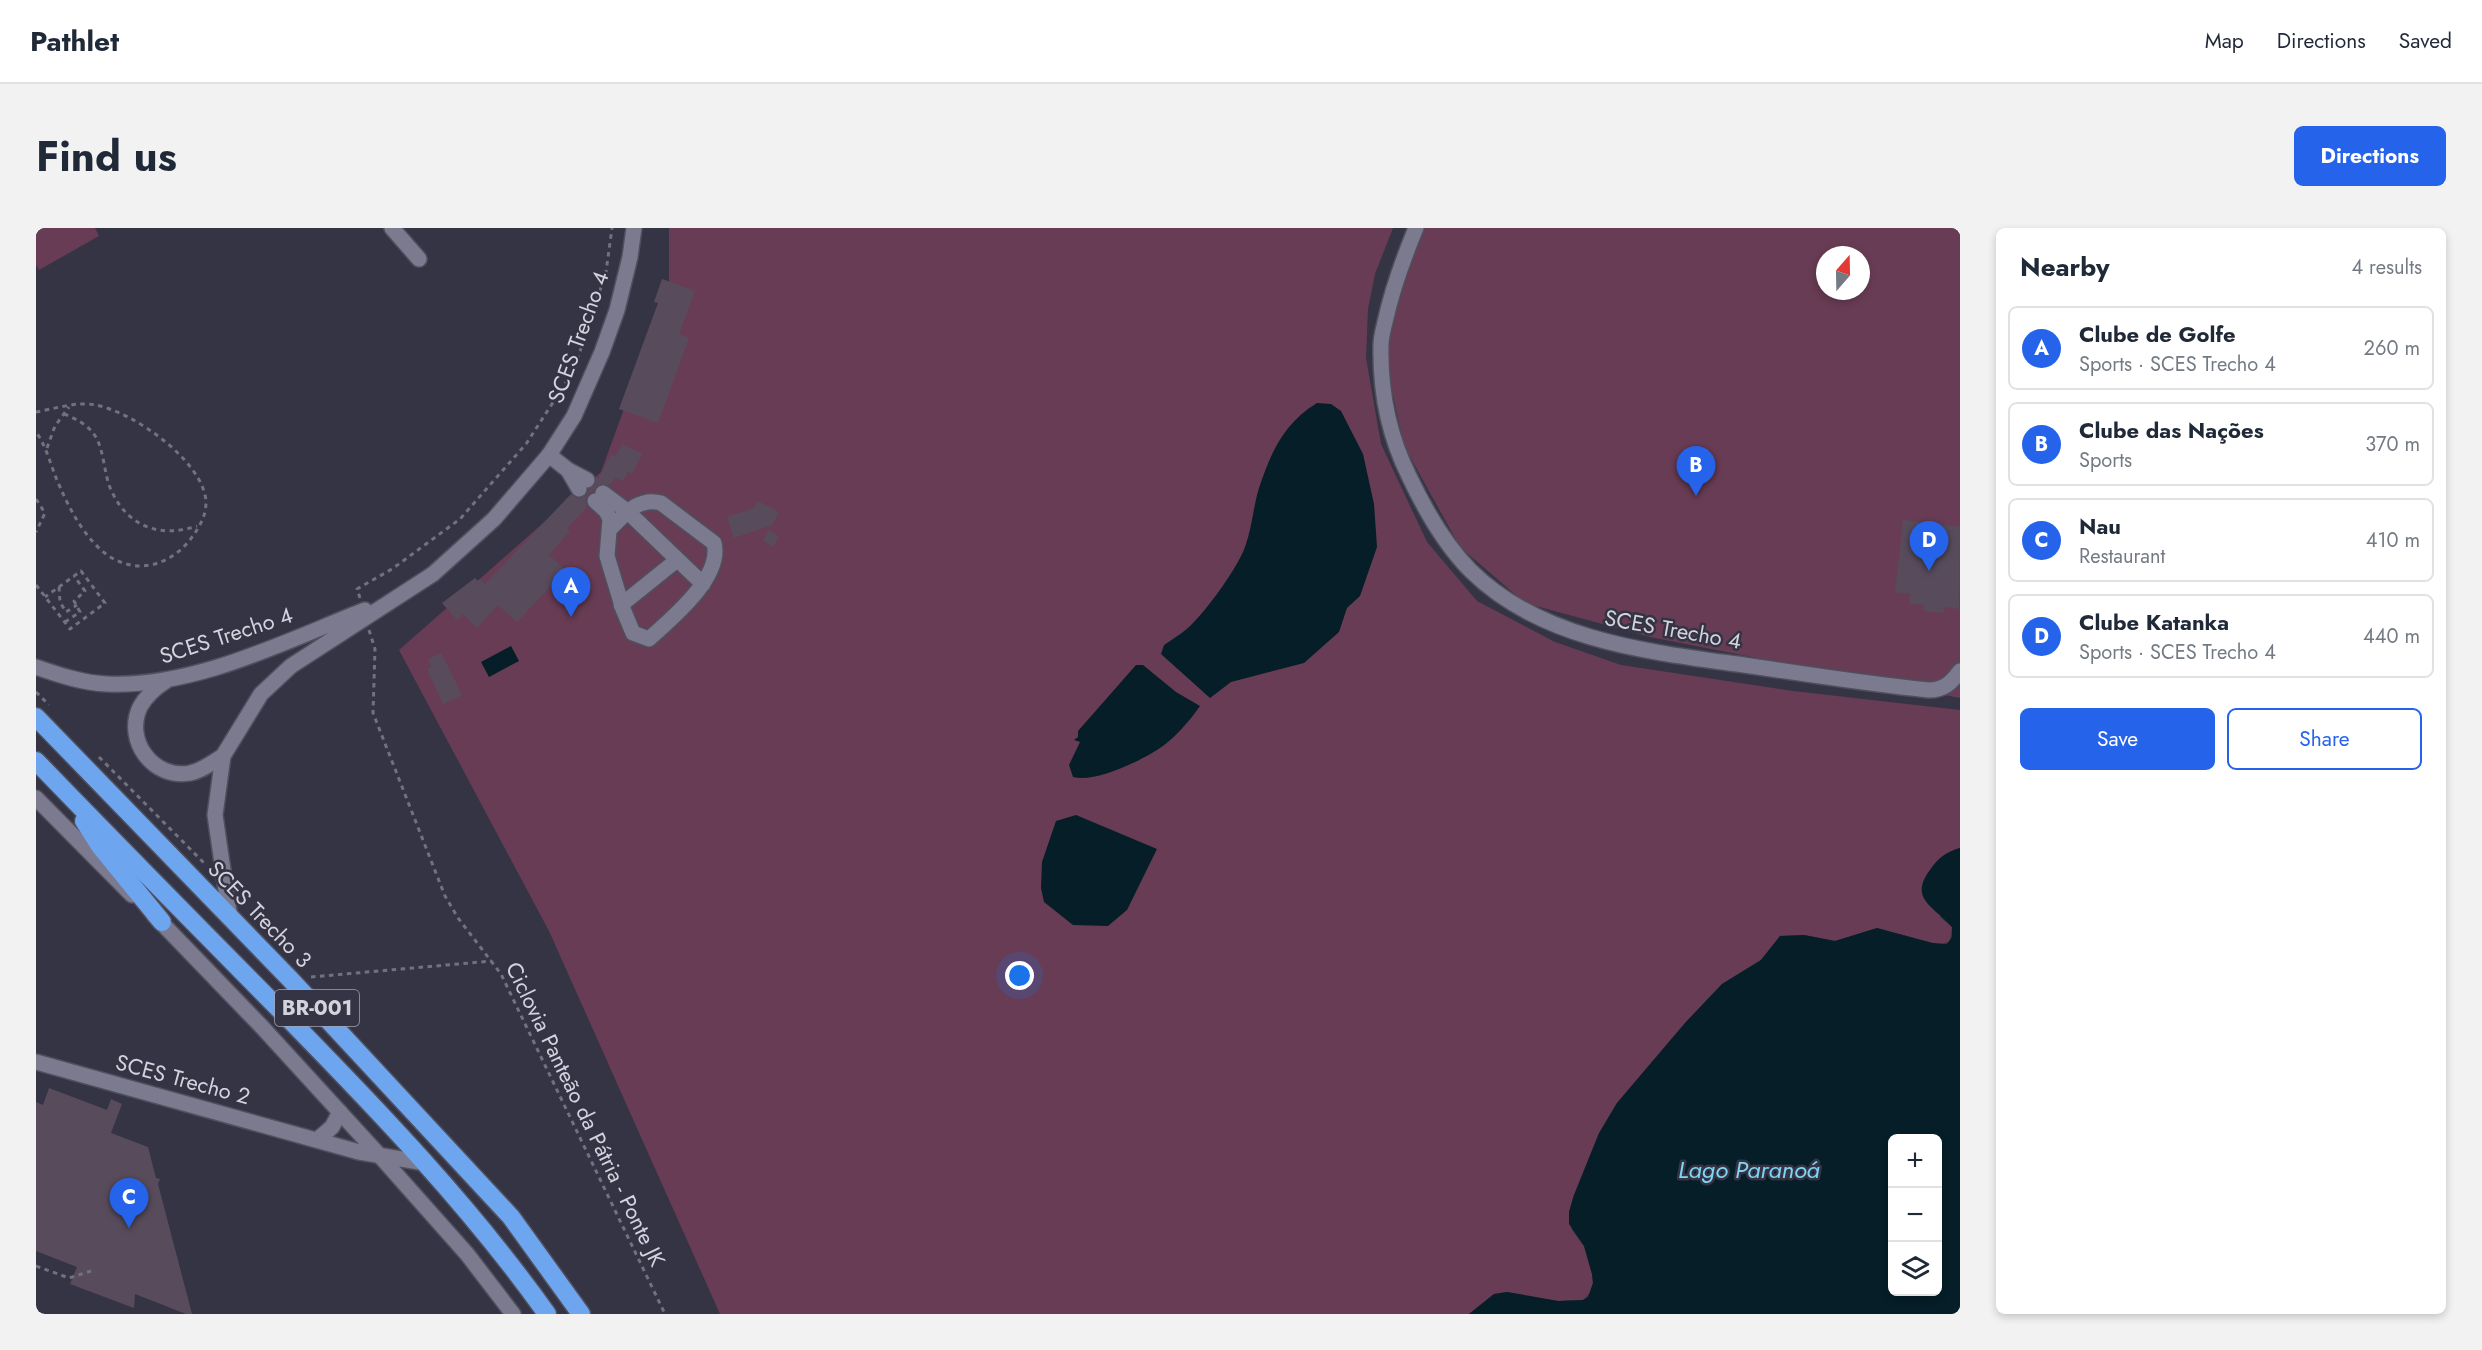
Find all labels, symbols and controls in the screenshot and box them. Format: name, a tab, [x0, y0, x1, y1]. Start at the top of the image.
text: Pathlet	[30, 21, 119, 62]
text: Map	[2205, 26, 2244, 56]
text: Directions	[2277, 26, 2366, 56]
text: Saved	[2399, 26, 2452, 56]
text: Find us	[36, 126, 177, 187]
button: Directions	[2294, 126, 2446, 186]
north arrow	[1816, 246, 1870, 300]
text: Nearby	[2020, 248, 2109, 286]
text: 4 results	[2351, 253, 2422, 282]
street label: SCES Trecho 4	[539, 266, 617, 408]
text: Clube de Golfe	[2079, 318, 2236, 350]
text: A	[2034, 334, 2049, 363]
text: 260 m	[2364, 334, 2420, 363]
text: Sports · SCES Trecho 4	[2079, 350, 2276, 379]
text: Clube das Nações	[2079, 414, 2264, 446]
text: B	[2035, 430, 2048, 459]
text: 370 m	[2365, 430, 2420, 459]
pin: B	[1676, 446, 1716, 496]
text: Sports	[2079, 446, 2132, 475]
text: Nau	[2079, 510, 2121, 542]
pin: D	[1910, 522, 1948, 571]
text: C	[2034, 526, 2049, 555]
text: 410 m	[2366, 526, 2420, 555]
text: Restaurant	[2079, 542, 2165, 571]
pin: A	[552, 568, 590, 617]
street label: SCES Trecho 4	[155, 598, 297, 672]
street label: SCES Trecho 4	[1602, 601, 1744, 657]
text: Clube Katanka	[2079, 606, 2229, 638]
text: D	[2034, 622, 2049, 651]
text: 440 m	[2363, 622, 2420, 651]
text: Sports · SCES Trecho 4	[2079, 638, 2276, 667]
button: Save	[2020, 708, 2215, 770]
button: Share	[2227, 708, 2422, 770]
street label: SCES Trecho 3	[201, 853, 319, 975]
street label: Ciclovia Panteão da Pátria - Ponte JK	[498, 956, 674, 1272]
your location	[1005, 961, 1034, 990]
road number: BR-001	[275, 990, 359, 1026]
street label: SCES Trecho 2	[112, 1046, 254, 1112]
map controls	[1888, 1134, 1942, 1296]
button: +	[1888, 1134, 1942, 1188]
water label: Lago Paranoá	[1678, 1152, 1820, 1187]
pin: C	[110, 1178, 148, 1228]
button: −	[1888, 1188, 1942, 1242]
button: layers	[1888, 1242, 1942, 1296]

